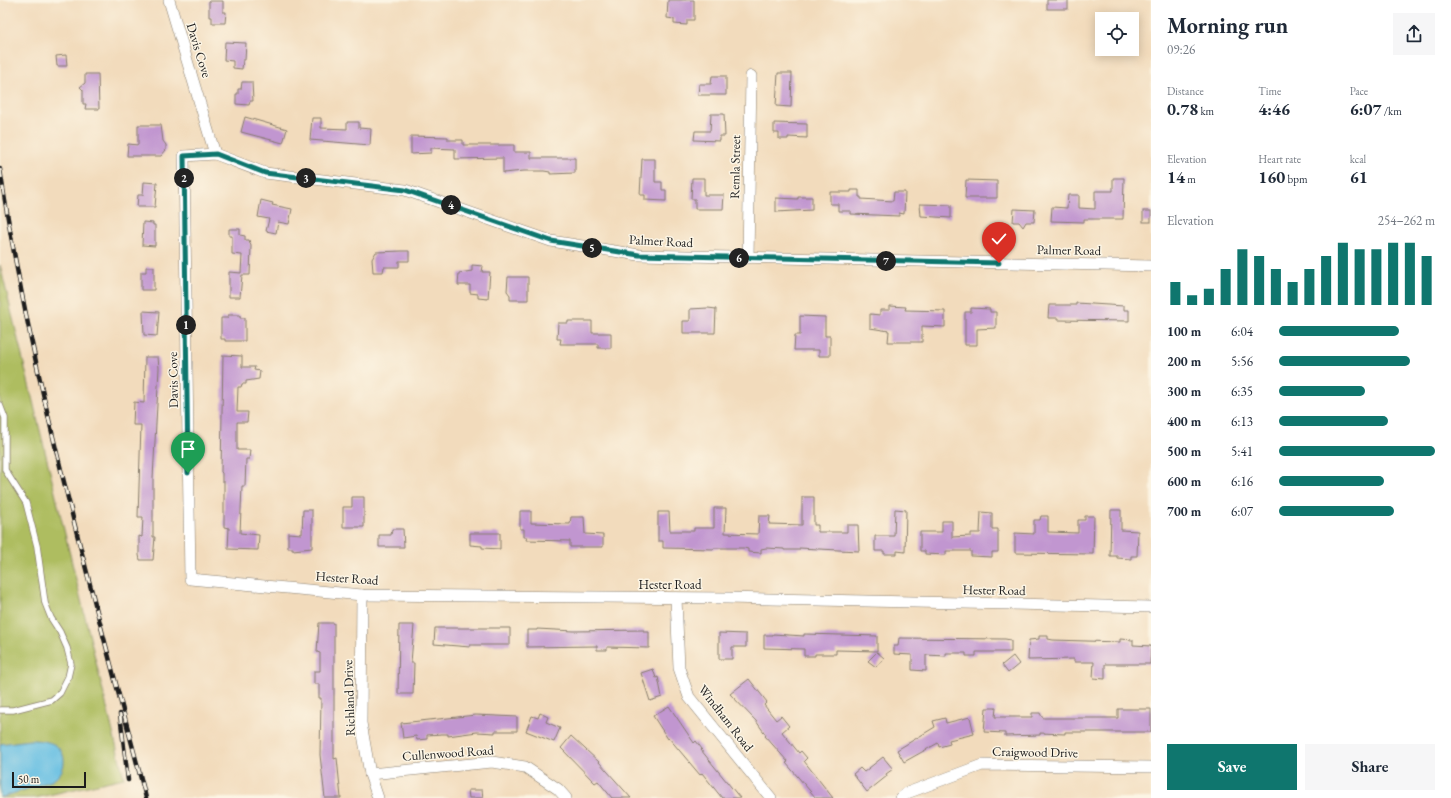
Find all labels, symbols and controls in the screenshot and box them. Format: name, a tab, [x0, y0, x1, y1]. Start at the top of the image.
text: Morning run	[1167, 11, 1288, 40]
map controls	[1095, 12, 1139, 56]
button: locate	[1095, 12, 1139, 56]
button: share	[1393, 13, 1435, 55]
street label: Davis Cove	[183, 21, 215, 79]
text: 09:26	[1167, 41, 1195, 58]
text: Distance	[1167, 84, 1204, 98]
text: Time	[1258, 84, 1281, 98]
text: Pace	[1350, 84, 1368, 98]
text: 0.78	[1167, 98, 1198, 120]
text: 4:46	[1258, 98, 1290, 120]
text: 6:07	[1350, 98, 1381, 120]
text: km	[1198, 104, 1214, 118]
text: /km	[1381, 104, 1402, 118]
street label: Remla Street	[726, 135, 744, 199]
text: Elevation	[1167, 152, 1207, 166]
text: Heart rate	[1258, 152, 1301, 166]
text: kcal	[1350, 152, 1366, 166]
text: 14	[1167, 166, 1185, 188]
text: 160	[1258, 166, 1285, 188]
text: 61	[1350, 166, 1368, 188]
pin: 2	[174, 168, 194, 188]
pin: 3	[296, 168, 316, 188]
text: 2	[181, 171, 187, 185]
text: 3	[303, 171, 309, 185]
text: m	[1185, 172, 1196, 186]
text: bpm	[1285, 172, 1307, 186]
pin: 4	[441, 195, 461, 215]
text: 4	[448, 198, 454, 212]
text: Elevation	[1167, 212, 1214, 229]
text: 254–262 m	[1378, 212, 1435, 229]
pin	[982, 222, 1016, 263]
icon: check	[988, 228, 1010, 250]
street label: Palmer Road	[629, 231, 694, 251]
pin: 5	[582, 238, 602, 258]
text: 5	[589, 241, 595, 255]
street label: Palmer Road	[1037, 241, 1102, 259]
pin: 6	[729, 248, 749, 268]
text: 6	[736, 251, 742, 265]
pin: 7	[876, 251, 896, 271]
text: 7	[883, 254, 889, 268]
pin: 1	[176, 315, 196, 335]
text: 1	[183, 318, 189, 332]
text: 100 m	[1167, 323, 1201, 340]
text: 6:04	[1231, 323, 1253, 340]
street label: Davis Cove	[164, 352, 182, 408]
text: 200 m	[1167, 353, 1201, 370]
text: 5:56	[1231, 353, 1253, 370]
text: 300 m	[1167, 383, 1201, 400]
text: 6:35	[1231, 383, 1253, 400]
text: 400 m	[1167, 413, 1201, 430]
text: 6:13	[1231, 413, 1253, 430]
pin	[171, 432, 205, 473]
icon: arrive	[177, 438, 199, 460]
text: 500 m	[1167, 443, 1201, 460]
text: 5:41	[1231, 443, 1253, 460]
text: 600 m	[1167, 473, 1201, 490]
text: 6:16	[1231, 473, 1253, 490]
text: 700 m	[1167, 503, 1201, 520]
text: 6:07	[1231, 503, 1253, 520]
street label: Hester Road	[315, 567, 379, 589]
street label: Hester Road	[638, 576, 702, 593]
street label: Hester Road	[962, 581, 1026, 599]
street label: Richland Drive	[339, 659, 359, 737]
street label: Windham Road	[695, 681, 758, 755]
street label: Cullenwood Road	[402, 741, 495, 765]
street label: Craigwood Drive	[992, 743, 1078, 761]
button: Save	[1167, 744, 1297, 790]
button: Share	[1305, 744, 1435, 790]
scale bar	[12, 770, 86, 789]
text: 50 m	[18, 772, 39, 786]

